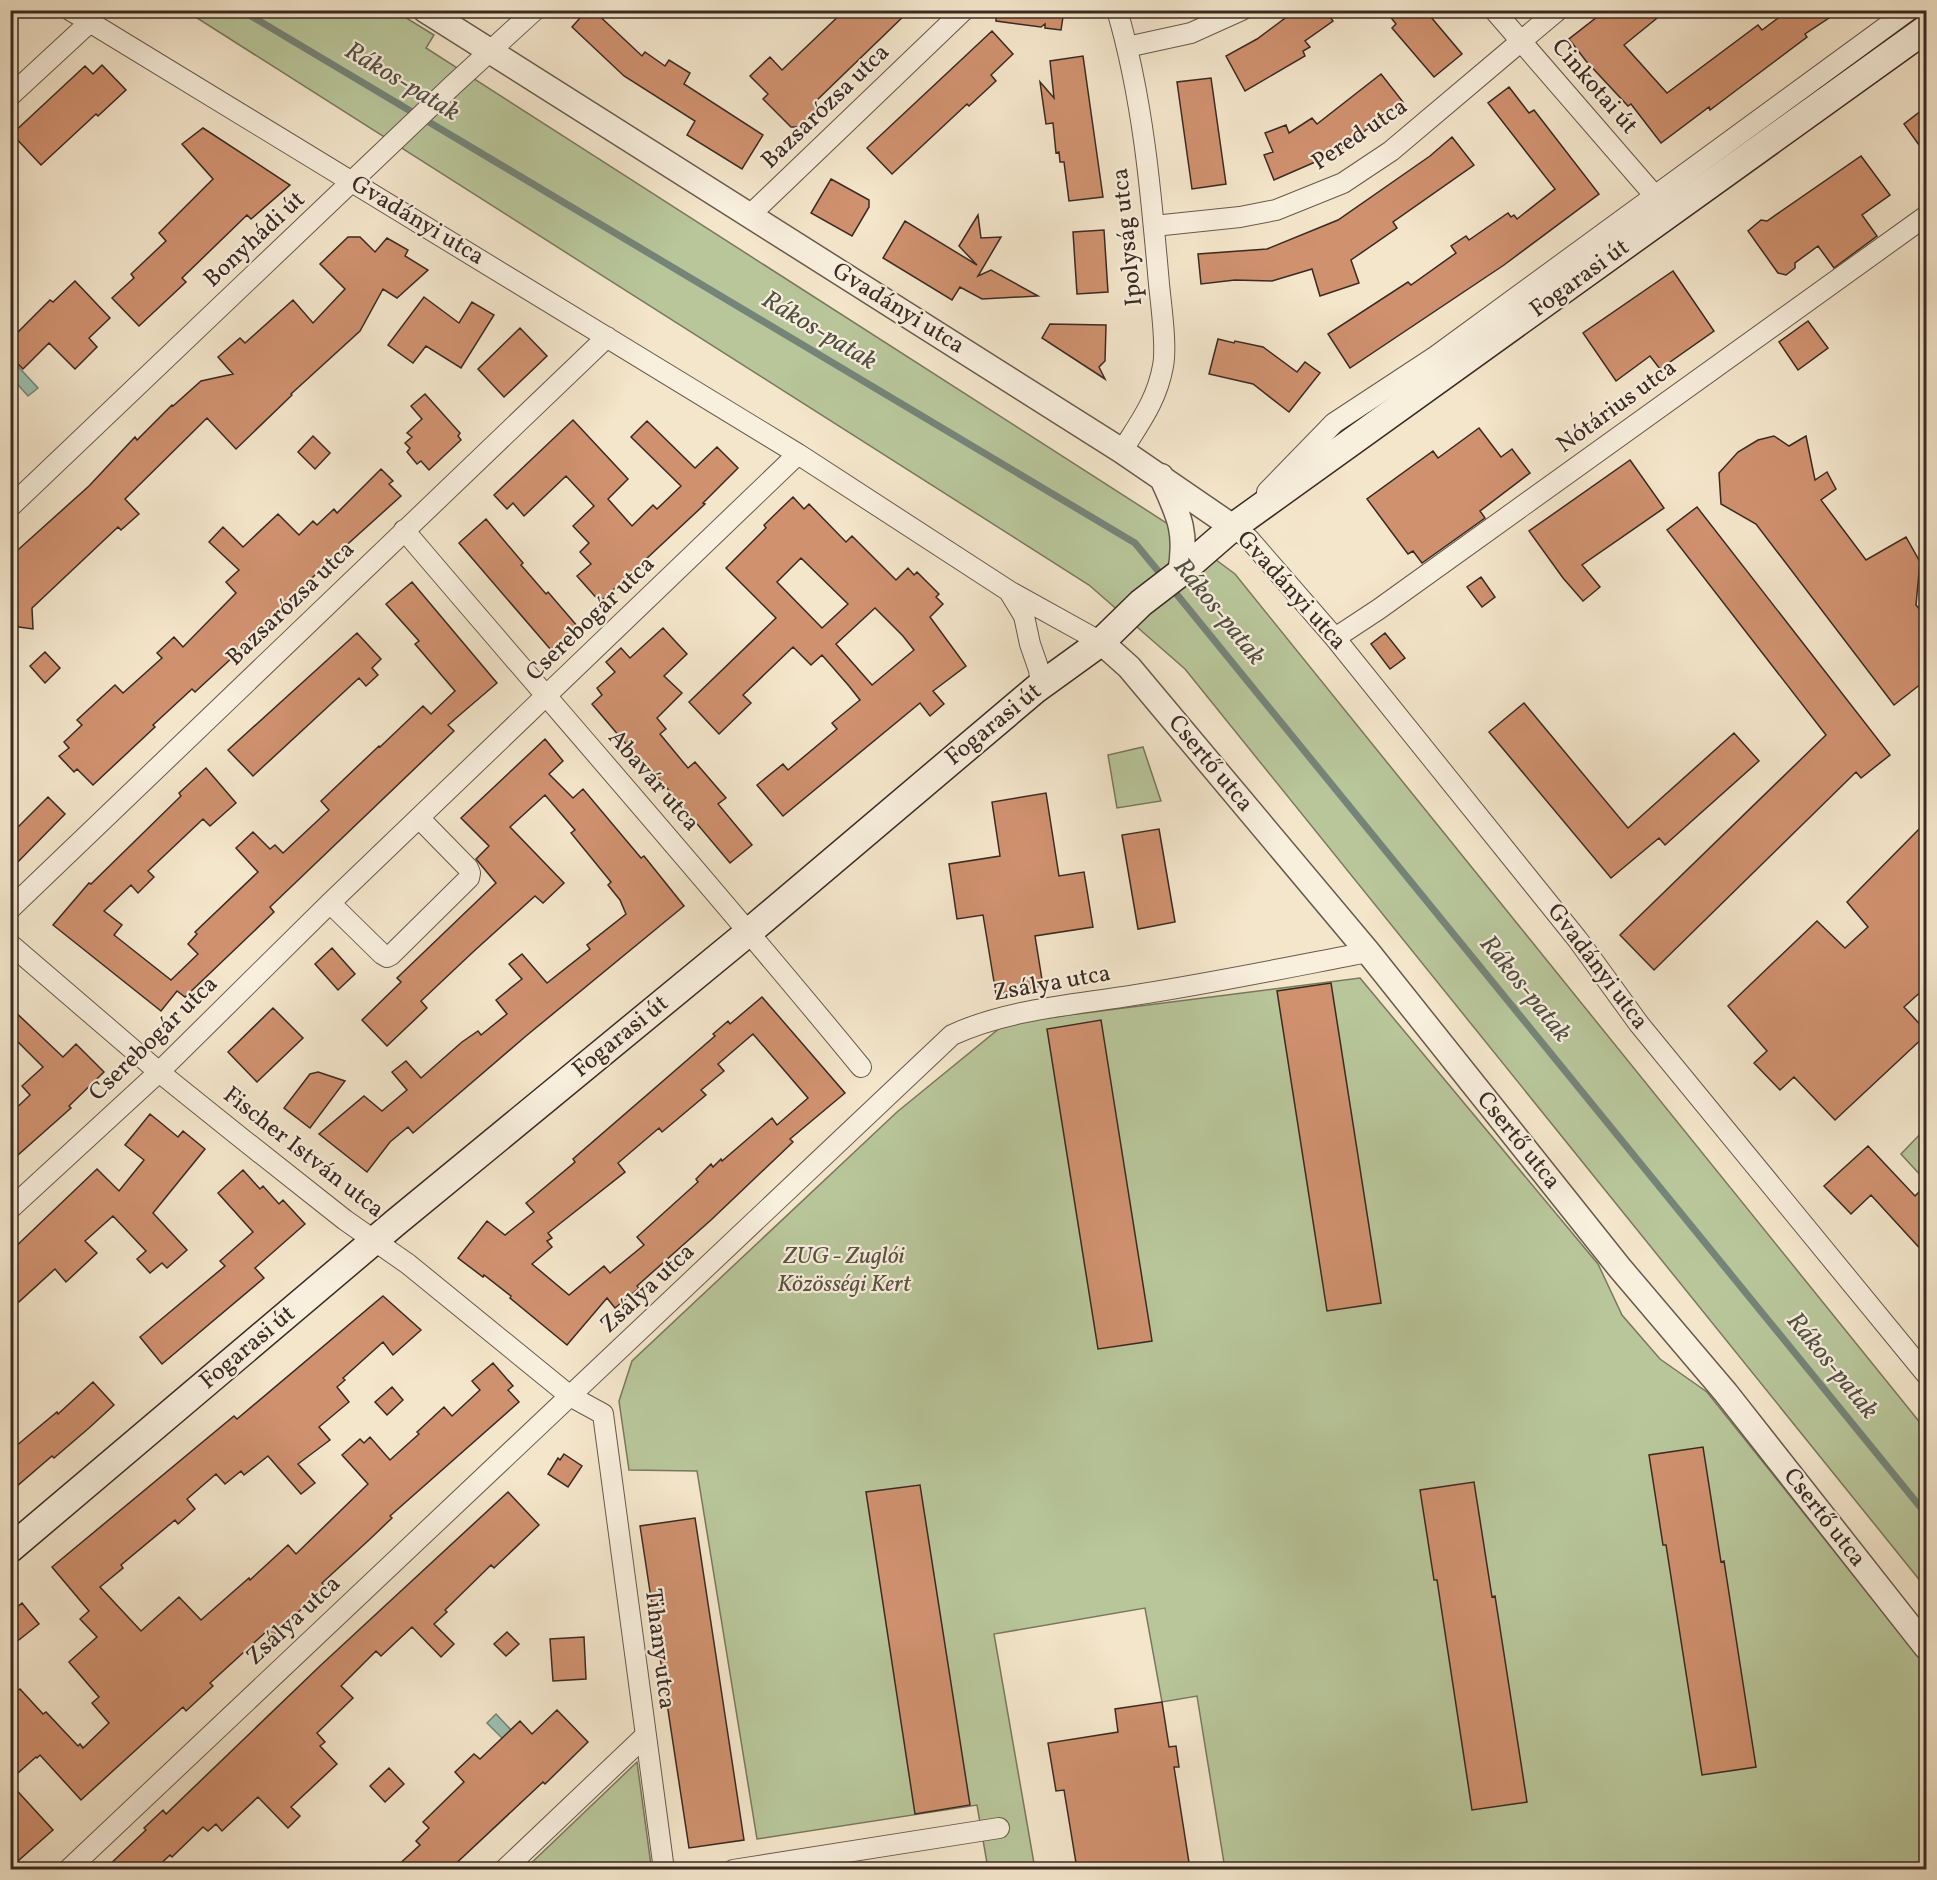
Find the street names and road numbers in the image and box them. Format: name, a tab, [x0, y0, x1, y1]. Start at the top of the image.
street label: Cinkotai út	[1543, 32, 1645, 142]
street label: Bazsarózsa utca	[754, 37, 898, 177]
street label: Pered utca	[1305, 90, 1415, 180]
street label: Ipolyság utca	[1104, 166, 1152, 308]
street label: Gvadányi utca	[344, 168, 490, 274]
street label: Bonyhádi út	[197, 184, 313, 296]
street label: Fogarasi út	[1523, 231, 1637, 327]
street label: Gvadányi utca	[825, 255, 971, 363]
street label: Nótárius utca	[1550, 352, 1684, 462]
street label: Gvadányi utca	[1228, 524, 1354, 658]
street label: Bazsarózsa utca	[219, 534, 363, 674]
street label: Cserebogár utca	[519, 548, 663, 690]
street label: Fogarasi út	[938, 675, 1050, 775]
street label: Csertő utca	[1159, 708, 1261, 820]
street label: Abavár utca	[599, 723, 707, 839]
street label: Gvadányi utca	[1538, 897, 1656, 1037]
street label: Zsálya utca	[991, 957, 1113, 1011]
street label: Cserebogár utca	[82, 968, 226, 1110]
street label: Fogarasi út	[565, 987, 677, 1087]
street label: Fischer István utca	[215, 1079, 391, 1227]
street label: Csertő utca	[1468, 1085, 1568, 1197]
street label: Zsálya utca	[593, 1236, 703, 1342]
street label: Fogarasi út	[193, 1298, 303, 1398]
street label: Csertő utca	[1774, 1461, 1874, 1575]
street label: Zsálya utca	[239, 1568, 349, 1674]
street label: Tihany utca	[635, 1587, 683, 1711]

